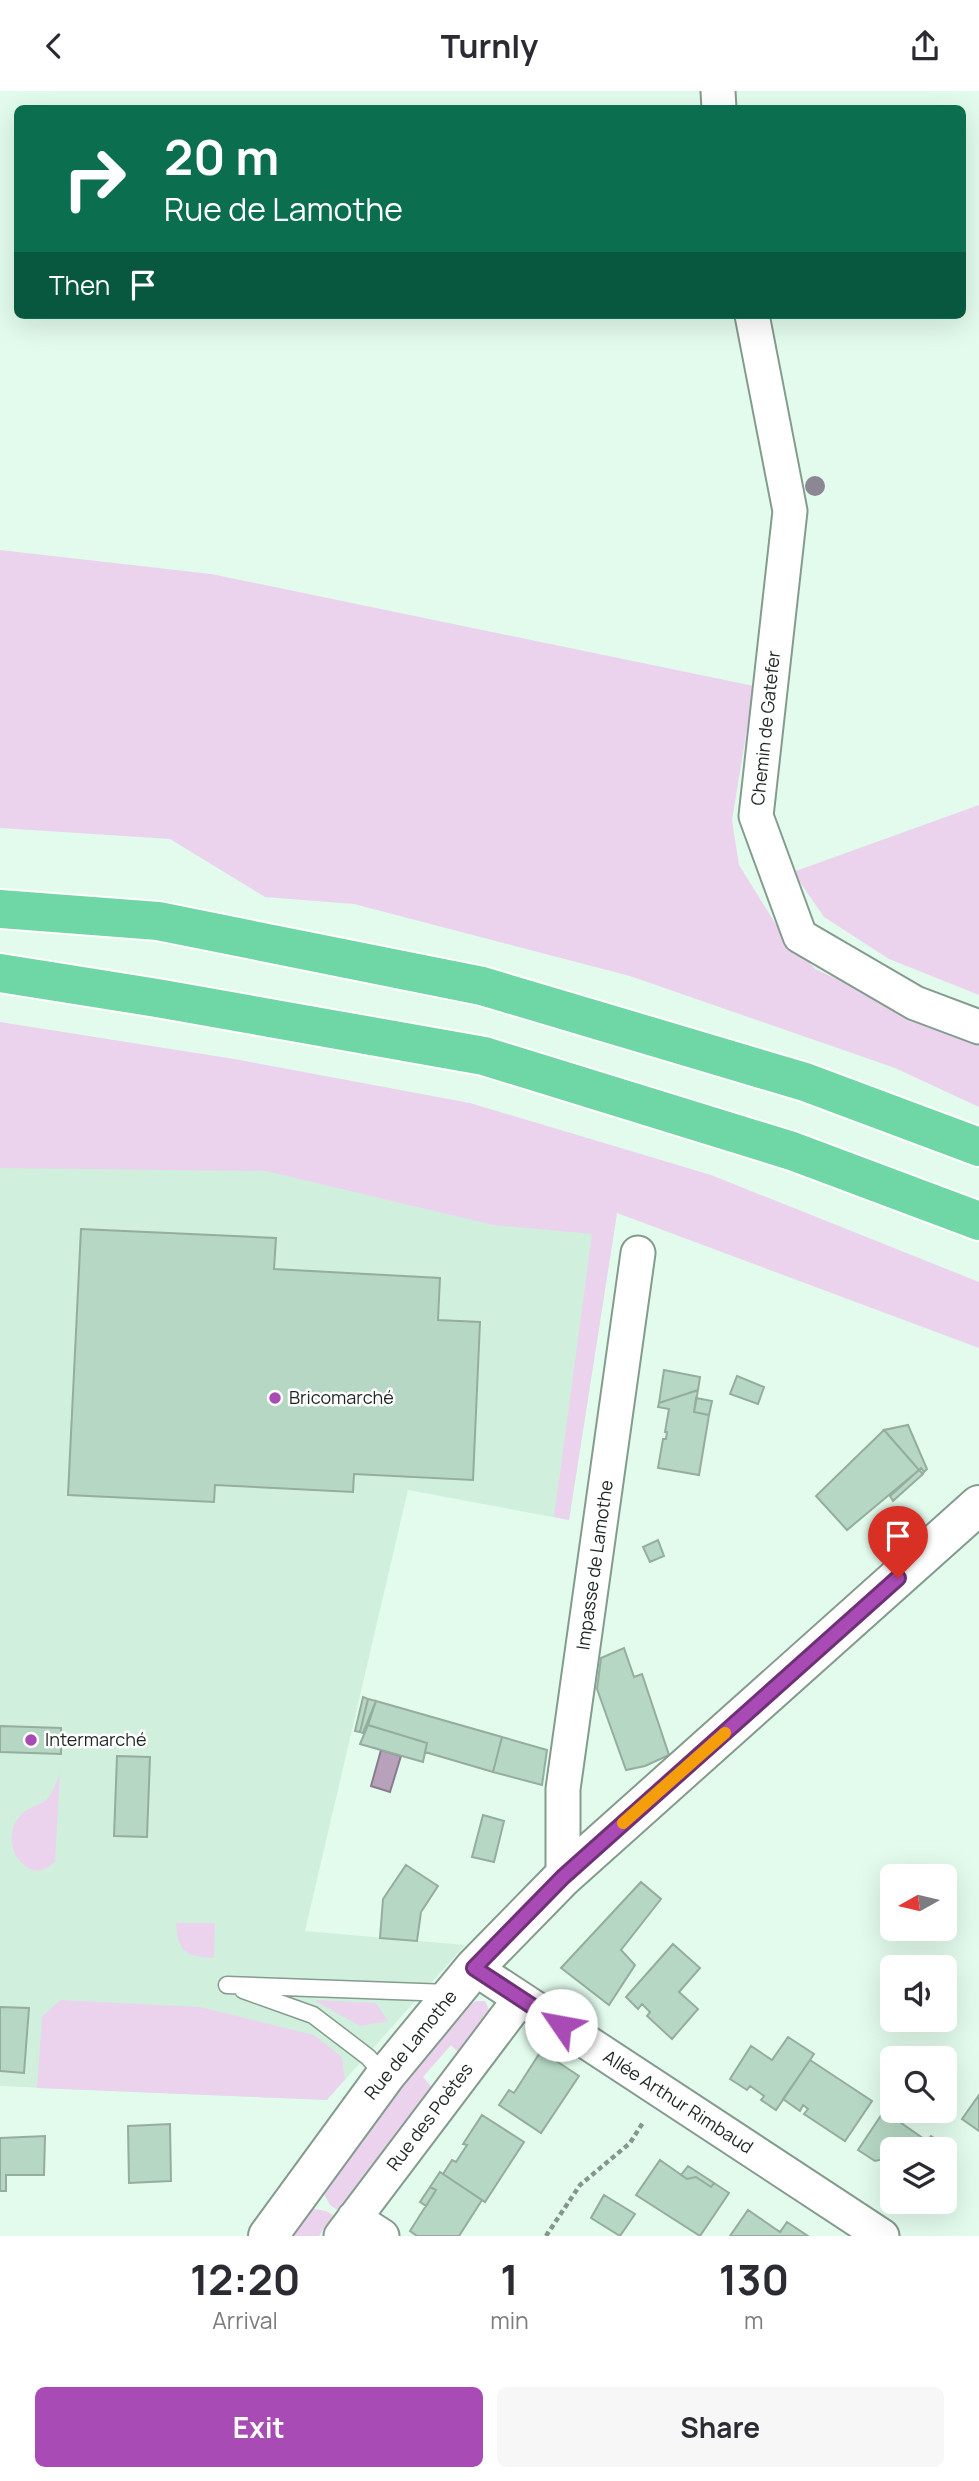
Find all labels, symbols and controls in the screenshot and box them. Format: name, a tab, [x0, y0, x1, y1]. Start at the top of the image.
text: Turnly	[441, 24, 538, 68]
icon: back	[35, 27, 73, 65]
icon: share	[906, 27, 944, 65]
text: 20 m	[164, 123, 279, 190]
icon: right	[49, 133, 140, 224]
text: Rue de Lamothe	[164, 187, 403, 231]
icon: arrive	[124, 266, 162, 304]
text: Then	[49, 267, 110, 303]
street label: Chemin de Gatefer	[745, 649, 785, 806]
place label: Bricomarché	[289, 1385, 394, 1409]
marker: Bricomarché	[267, 1390, 283, 1406]
street label: Impasse de Lamothe	[570, 1478, 618, 1651]
pin	[868, 1506, 928, 1578]
icon: arrive	[879, 1517, 917, 1555]
place label: Intermarché	[45, 1727, 147, 1751]
marker: Intermarché	[23, 1732, 39, 1748]
north arrow	[880, 1864, 957, 1941]
map controls	[880, 1864, 957, 2214]
button: sound	[880, 1955, 957, 2032]
street label: Rue de Lamothe	[359, 1985, 462, 2104]
position arrow	[524, 1988, 598, 2062]
street label: Allée Arthur Rimbaud	[599, 2044, 758, 2159]
button: search	[880, 2046, 957, 2123]
street label: Rue des Poètes	[381, 2058, 478, 2175]
button: layers	[880, 2137, 957, 2214]
text: 12:20	[190, 2250, 300, 2308]
text: 1	[500, 2250, 519, 2308]
text: 130	[719, 2250, 789, 2308]
text: Arrival	[212, 2304, 278, 2336]
text: min	[490, 2304, 529, 2336]
text: m	[744, 2304, 764, 2336]
button: Exit	[35, 2387, 483, 2467]
button: Share	[497, 2387, 944, 2467]

